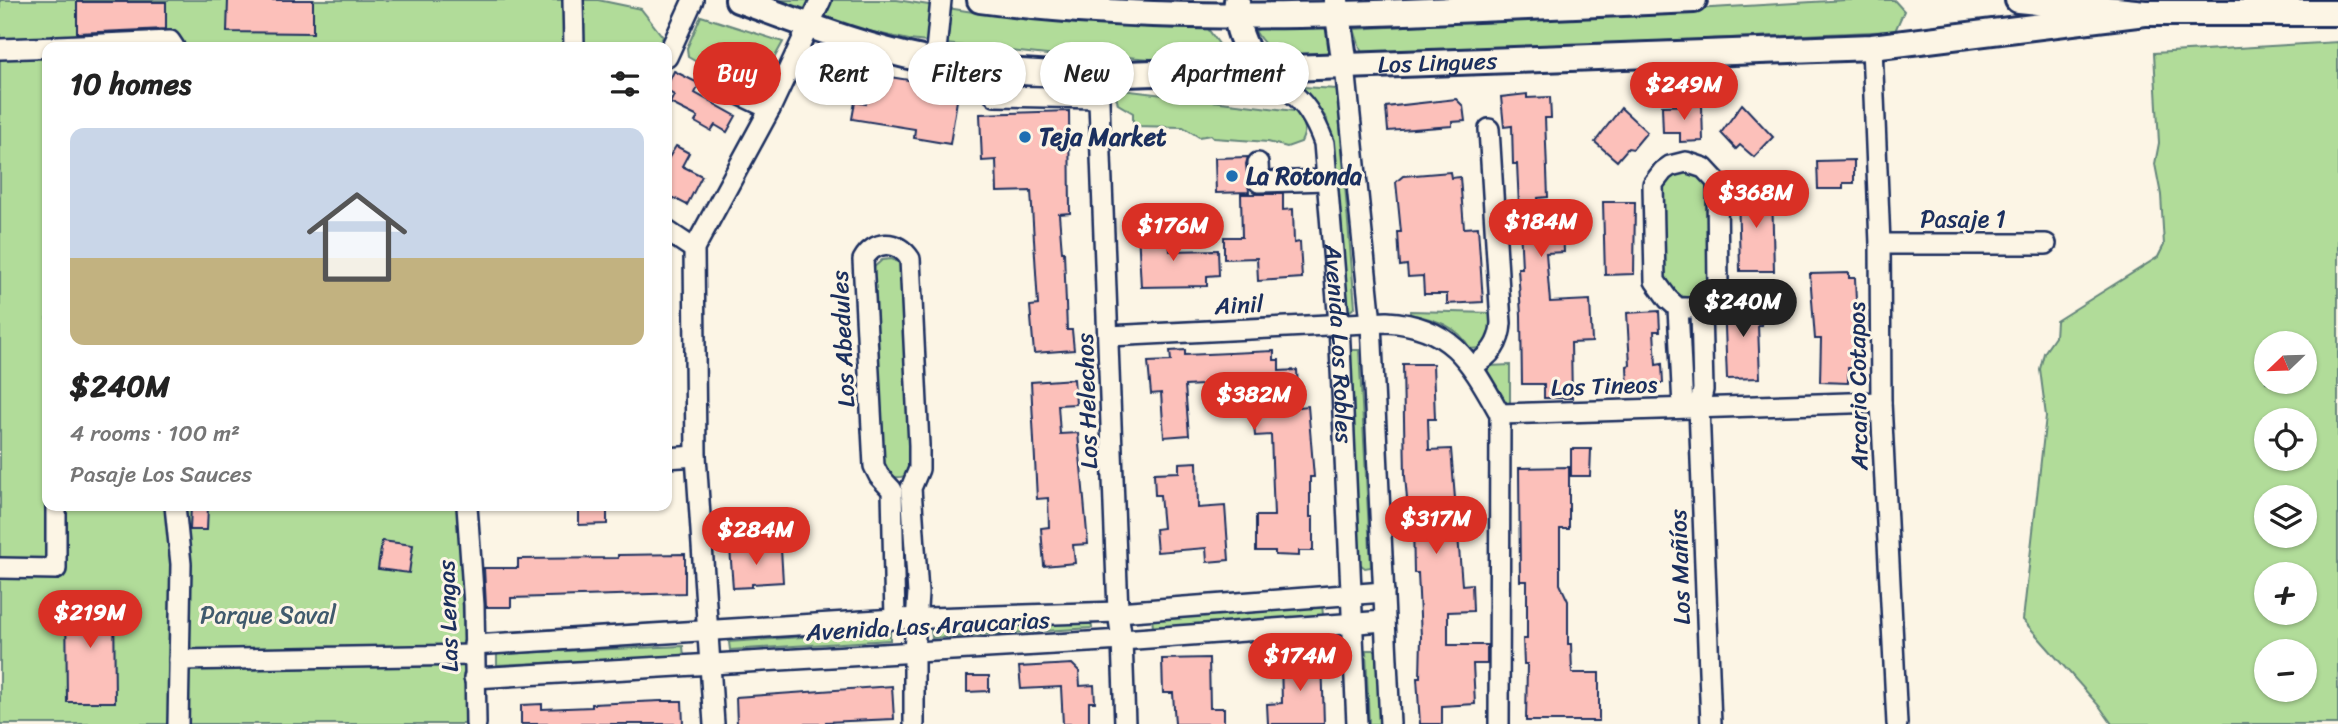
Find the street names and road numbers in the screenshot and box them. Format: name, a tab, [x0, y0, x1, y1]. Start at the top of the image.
street label: Los Lingues	[1377, 40, 1499, 86]
street label: Pasaje 1	[1920, 198, 2006, 240]
street label: Avenida Los Robles	[1311, 241, 1365, 445]
street label: Los Abedules	[818, 269, 868, 409]
street label: Ainil	[1213, 283, 1266, 327]
street label: Arcario Cotapos	[1836, 301, 1880, 472]
street label: Los Helechos	[1064, 332, 1110, 470]
street label: Los Tineos	[1550, 363, 1658, 409]
street label: Los Mañíos	[1657, 508, 1703, 626]
street label: Las Lengas	[425, 558, 471, 673]
street label: Avenida Las Araucarias	[804, 599, 1051, 653]

